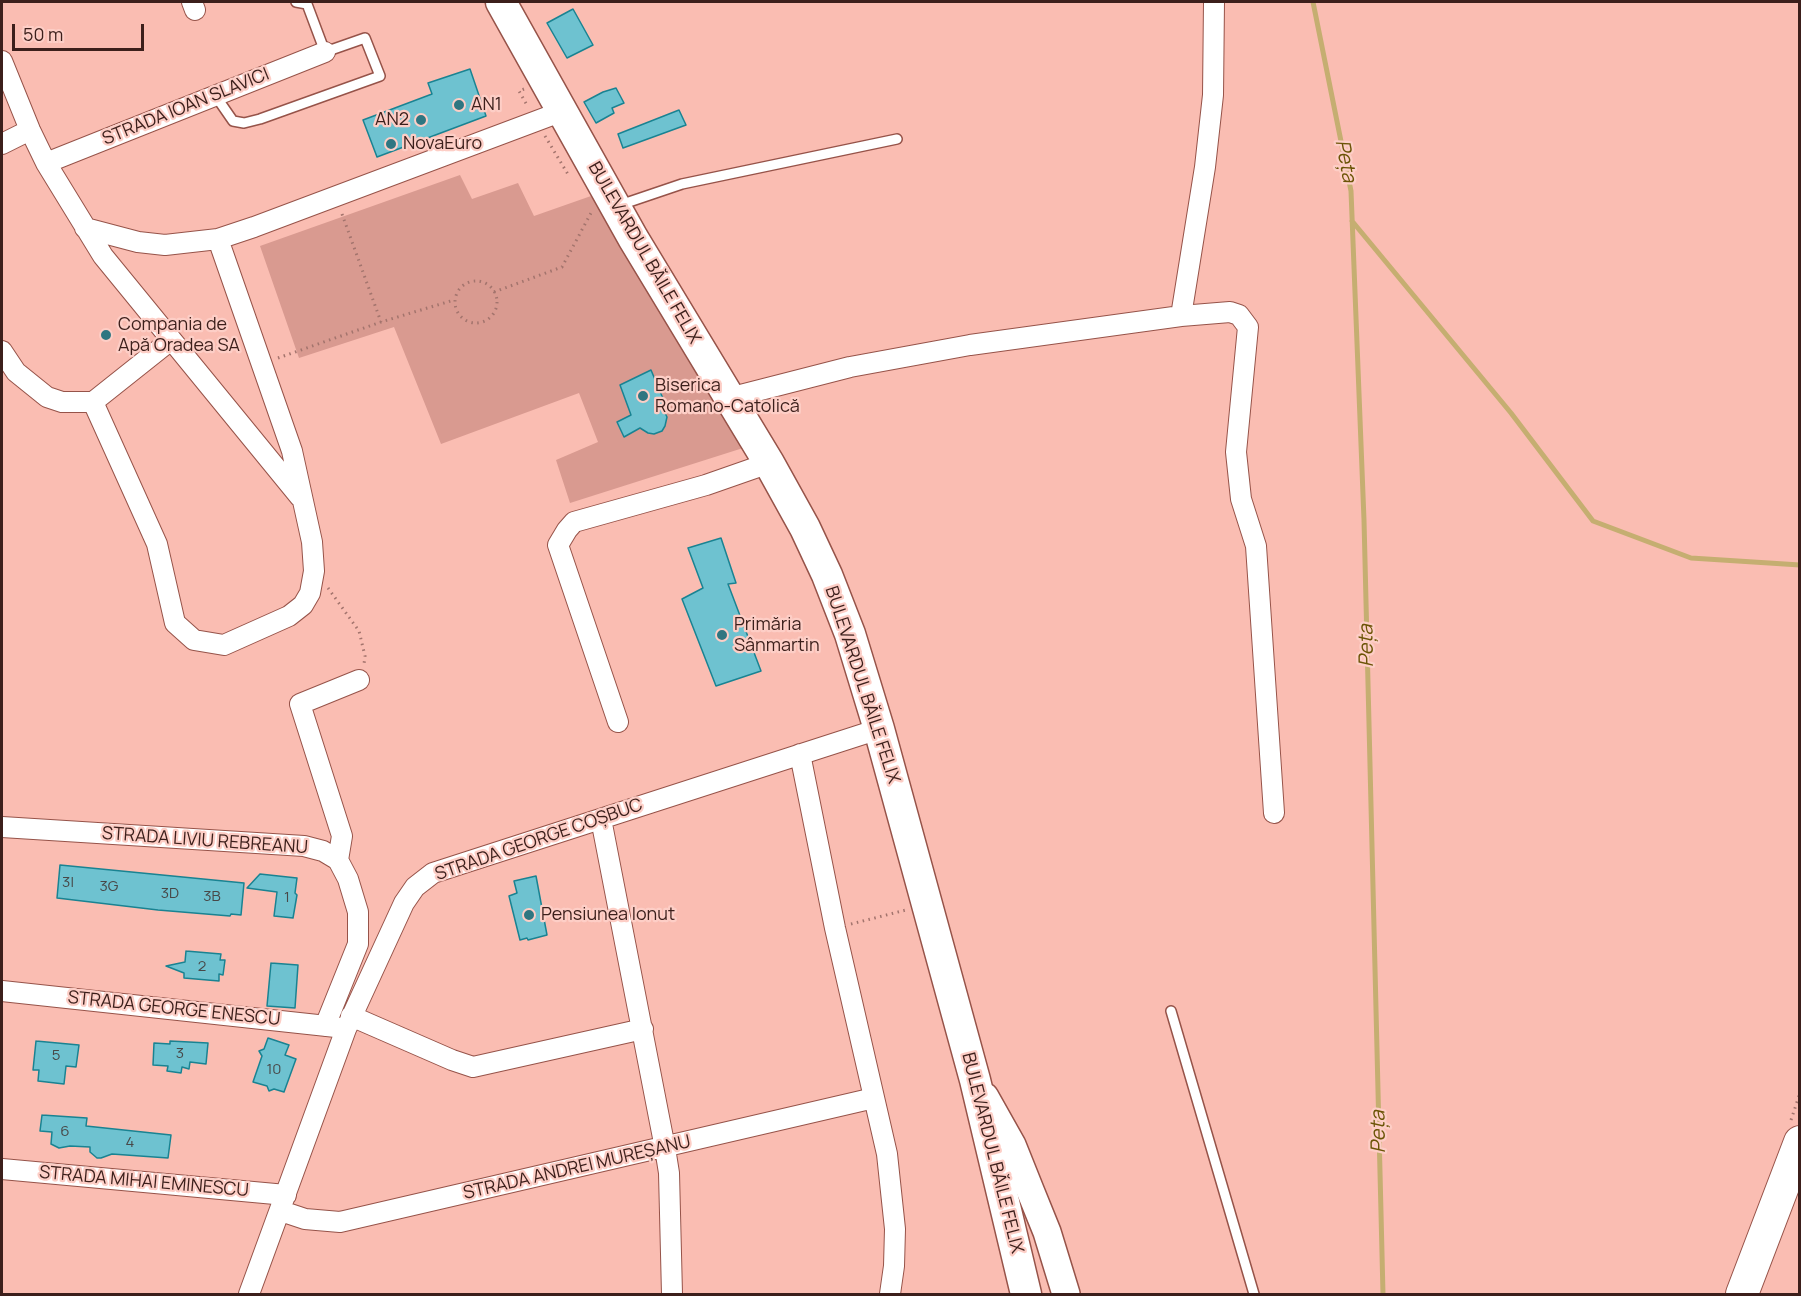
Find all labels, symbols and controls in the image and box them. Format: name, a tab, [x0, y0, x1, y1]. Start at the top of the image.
scale bar	[15, 12, 147, 50]
text: 50 m	[23, 22, 63, 46]
street label: STRADA IOAN SLAVICI	[99, 64, 273, 150]
place label: AN1	[471, 94, 502, 116]
marker: AN1	[452, 98, 466, 112]
place label: AN2	[375, 109, 409, 131]
marker: AN2	[414, 113, 428, 127]
place label: NovaEuro	[403, 133, 482, 155]
marker: NovaEuro	[384, 137, 398, 151]
water label: Peța	[1329, 138, 1361, 184]
street label: BULEVARDUL BĂILE FELIX	[583, 158, 705, 348]
place label: Compania de Apă Oradea SA	[118, 314, 240, 356]
marker: Compania de Apă Oradea SA	[99, 328, 113, 342]
place label: Biserica Romano-Catolică	[655, 375, 800, 418]
marker: Biserica Romano-Catolică	[636, 389, 650, 403]
street label: BULEVARDUL BĂILE FELIX	[820, 584, 904, 786]
place label: Primăria Sânmartin	[734, 614, 820, 656]
water label: Peța	[1355, 624, 1379, 668]
marker: Primăria Sânmartin	[715, 628, 729, 642]
street label: STRADA GEORGE COȘBUC	[432, 794, 646, 886]
street label: STRADA LIVIU REBREANU	[101, 823, 309, 859]
house number: 3I	[62, 874, 74, 892]
house number: 3G	[100, 878, 118, 896]
house number: 3D	[161, 885, 179, 903]
house number: 3B	[203, 888, 221, 906]
house number: 1	[284, 889, 290, 907]
place label: Pensiunea Ionut	[541, 904, 675, 926]
marker: Pensiunea Ionut	[522, 908, 536, 922]
house number: 2	[198, 958, 206, 976]
street label: STRADA GEORGE ENESCU	[67, 987, 281, 1031]
house number: 3	[176, 1045, 184, 1063]
house number: 5	[52, 1047, 60, 1065]
street label: BULEVARDUL BĂILE FELIX	[957, 1050, 1027, 1256]
house number: 10	[267, 1061, 281, 1079]
water label: Peța	[1367, 1110, 1391, 1154]
house number: 6	[60, 1123, 70, 1141]
street label: STRADA ANDREI MUREȘANU	[461, 1131, 693, 1205]
house number: 4	[126, 1134, 134, 1152]
street label: STRADA MIHAI EMINESCU	[38, 1162, 250, 1202]

